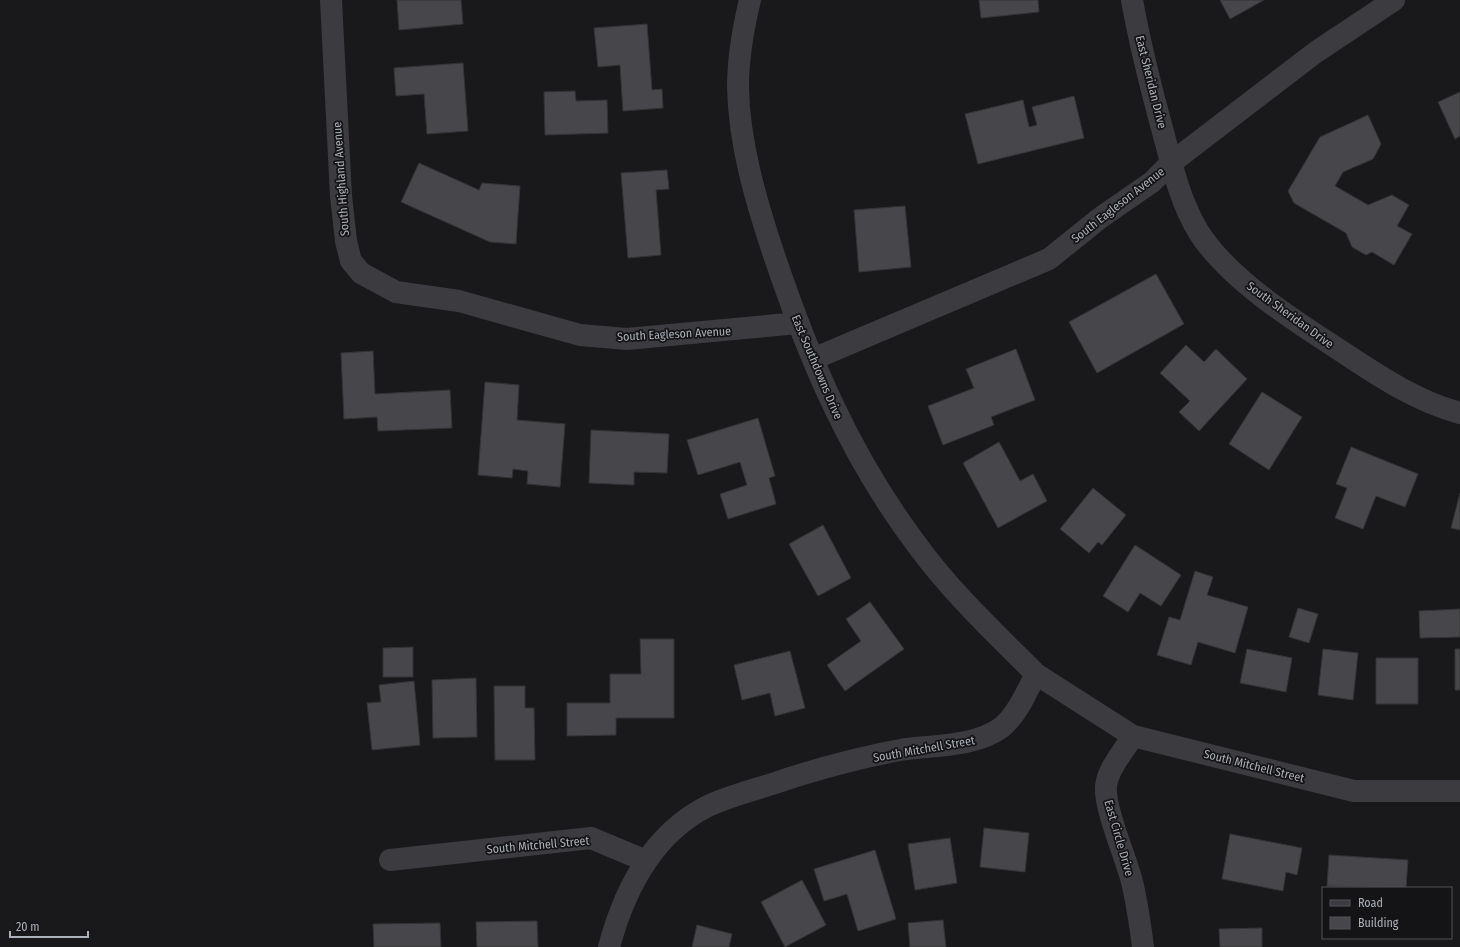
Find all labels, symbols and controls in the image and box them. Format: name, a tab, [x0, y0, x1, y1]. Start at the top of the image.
street label: East Sheridan Drive	[1133, 34, 1169, 130]
street label: South Highland Avenue	[330, 121, 352, 237]
street label: South Eagleson Avenue	[1069, 164, 1167, 246]
street label: South Sheridan Drive	[1244, 279, 1336, 351]
street label: East Southdowns Drive	[789, 313, 845, 421]
street label: South Eagleson Avenue	[617, 324, 731, 344]
street label: South Mitchell Street	[872, 733, 976, 765]
street label: South Mitchell Street	[1202, 747, 1306, 785]
street label: East Circle Drive	[1101, 798, 1137, 878]
street label: South Mitchell Street	[486, 834, 590, 856]
legend	[1322, 887, 1452, 939]
text: Road	[1358, 896, 1383, 910]
scale bar	[10, 913, 88, 939]
text: Building	[1358, 916, 1399, 930]
text: 20 m	[16, 920, 40, 934]

